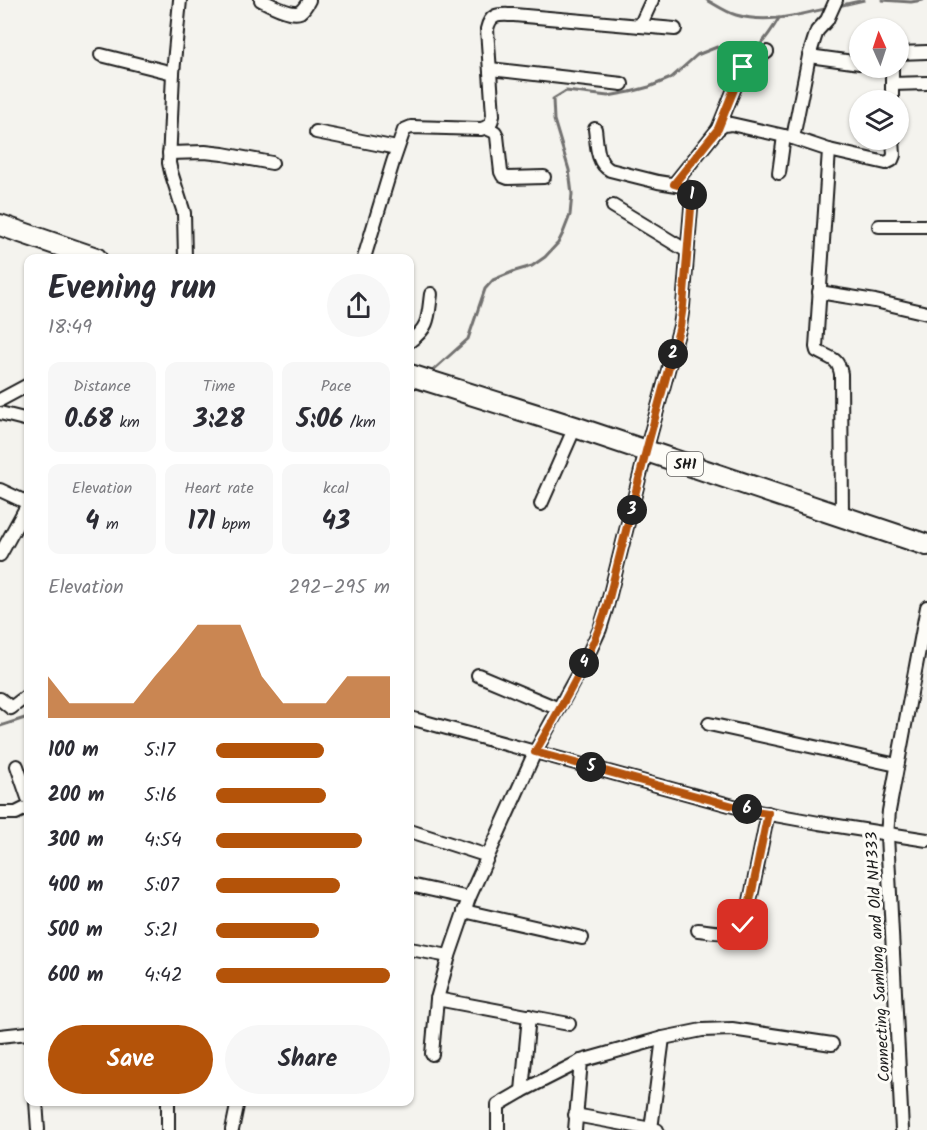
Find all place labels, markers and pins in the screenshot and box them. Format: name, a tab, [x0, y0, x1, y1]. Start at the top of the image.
pin	[717, 41, 768, 92]
pin: 1	[677, 180, 707, 210]
pin: 2	[658, 339, 688, 369]
pin: 3	[617, 495, 647, 525]
pin: 4	[569, 648, 599, 678]
pin: 5	[576, 752, 606, 782]
pin: 6	[732, 794, 762, 824]
pin	[717, 899, 768, 950]

